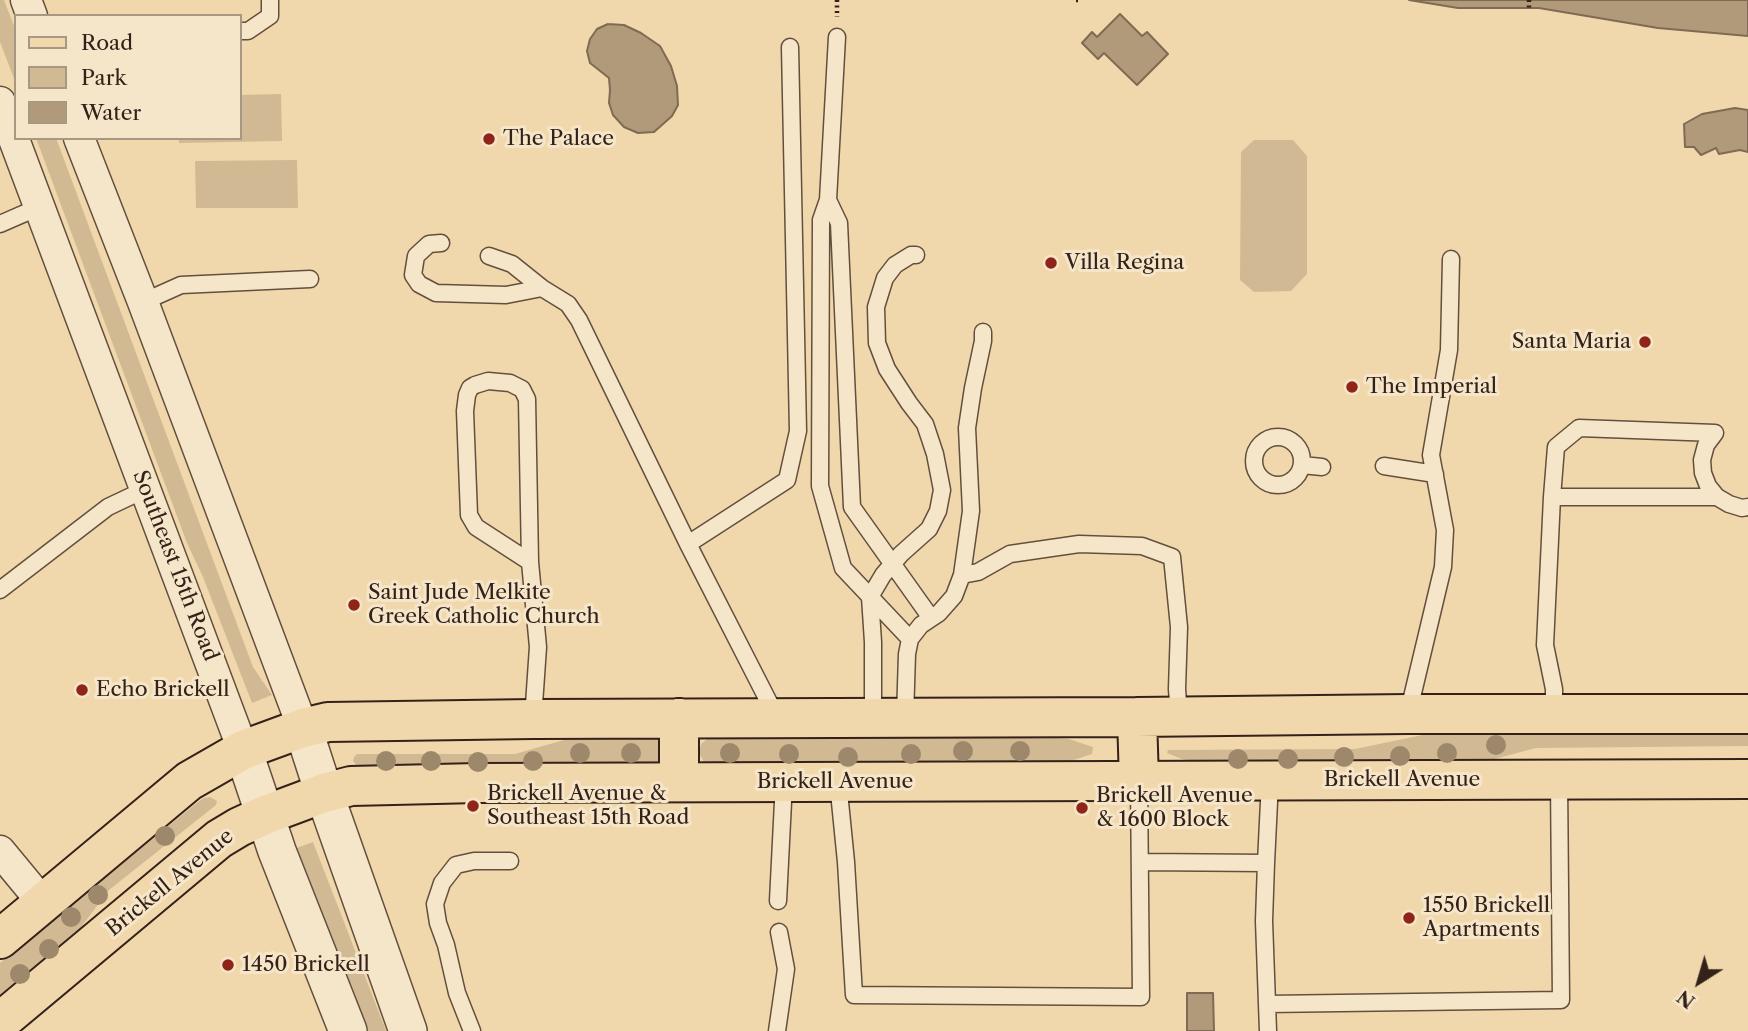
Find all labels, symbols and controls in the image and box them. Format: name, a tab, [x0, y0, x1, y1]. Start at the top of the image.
legend	[14, 14, 242, 140]
text: Road	[81, 30, 133, 55]
text: Park	[81, 65, 127, 90]
text: Water	[81, 100, 141, 125]
place label: The Palace	[503, 126, 614, 152]
marker: The Palace	[481, 131, 497, 147]
place label: Villa Regina	[1065, 250, 1184, 276]
marker: Villa Regina	[1043, 255, 1059, 271]
place label: Santa Maria	[1512, 329, 1631, 355]
marker: Santa Maria	[1637, 334, 1653, 350]
place label: The Imperial	[1366, 374, 1497, 400]
marker: The Imperial	[1344, 379, 1360, 395]
street label: Southeast 15th Road	[127, 467, 223, 665]
place label: Saint Jude Melkite Greek Catholic Church	[368, 580, 600, 630]
marker: Saint Jude Melkite Greek Catholic Church	[346, 597, 362, 613]
place label: Echo Brickell	[96, 677, 230, 703]
marker: Echo Brickell	[74, 682, 90, 698]
street label: Brickell Avenue	[1324, 767, 1480, 793]
street label: Brickell Avenue	[757, 769, 913, 795]
place label: Brickell Avenue & Southeast 15th Road	[487, 781, 689, 831]
place label: Brickell Avenue & 1600 Block	[1096, 783, 1253, 833]
marker: Brickell Avenue & Southeast 15th Road	[465, 798, 481, 814]
marker: Brickell Avenue & 1600 Block	[1074, 800, 1090, 816]
street label: Brickell Avenue	[101, 824, 239, 942]
place label: 1550 Brickell Apartments	[1423, 893, 1550, 943]
marker: 1550 Brickell Apartments	[1401, 910, 1417, 926]
north arrow	[1664, 947, 1734, 1017]
place label: 1450 Brickell	[242, 952, 370, 978]
marker: 1450 Brickell	[220, 957, 236, 973]
text: N	[1673, 985, 1700, 1013]

